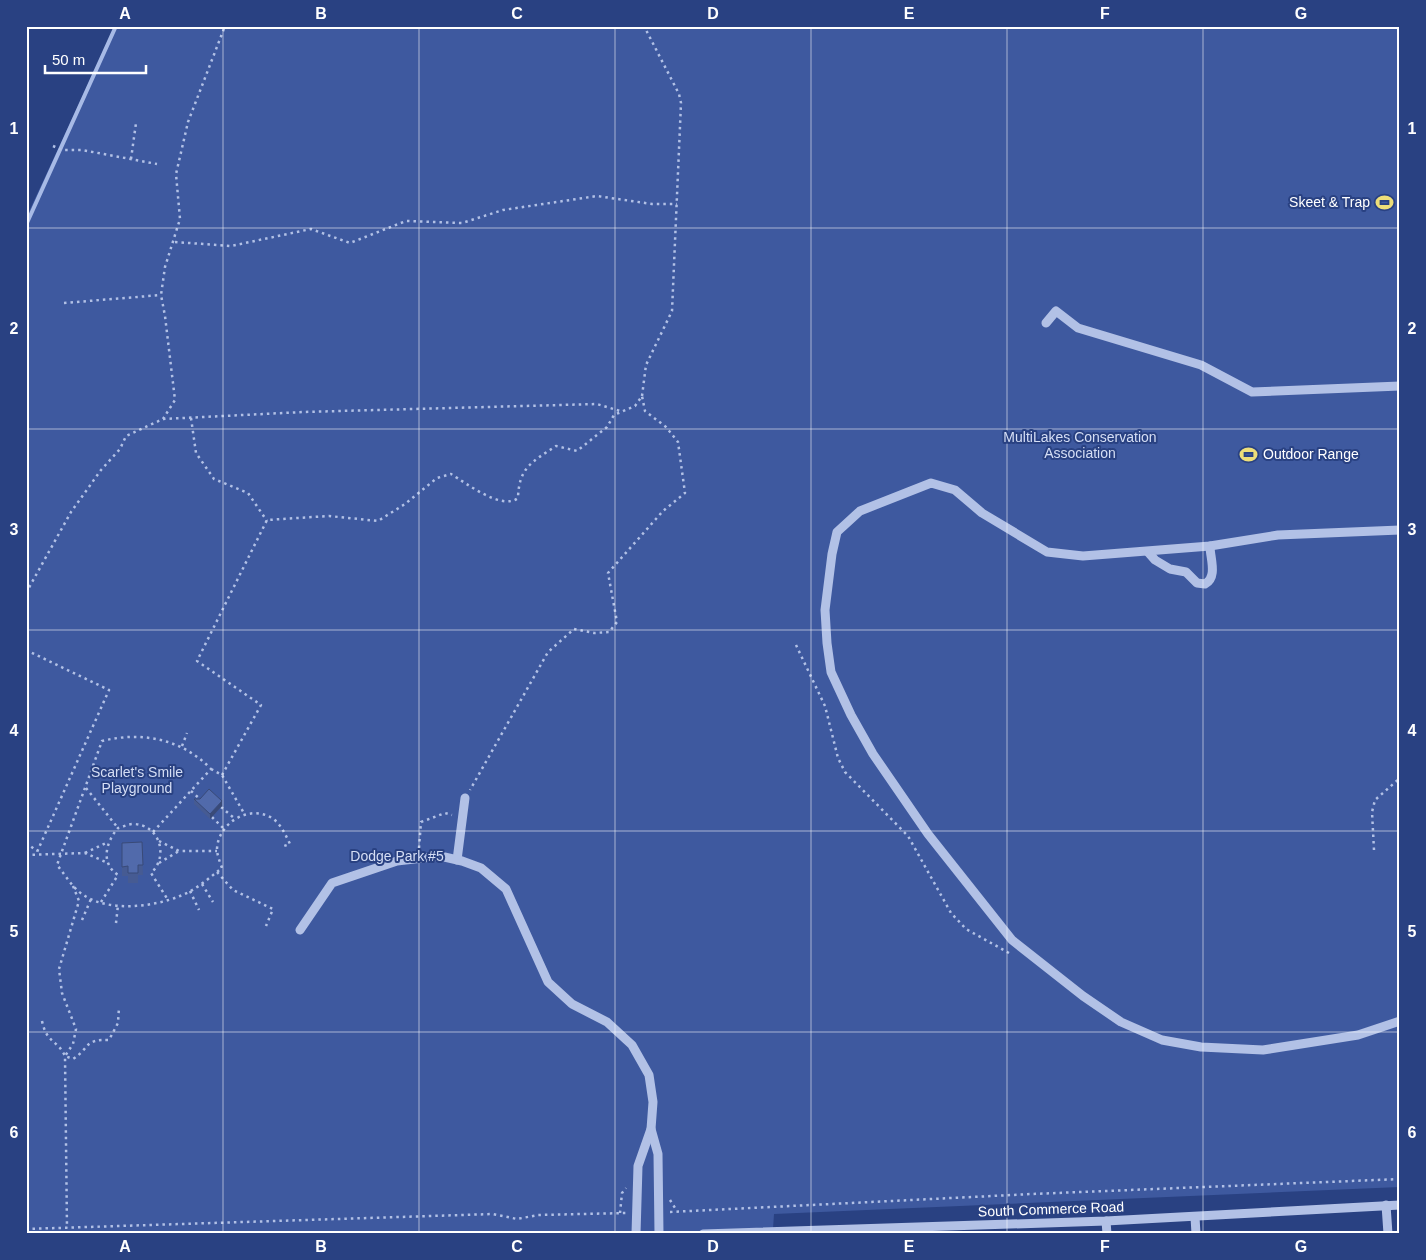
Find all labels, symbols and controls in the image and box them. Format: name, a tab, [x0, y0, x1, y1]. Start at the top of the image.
text: A	[119, 5, 131, 22]
text: B	[315, 5, 327, 22]
text: C	[511, 5, 523, 22]
text: D	[707, 5, 719, 22]
text: E	[904, 5, 915, 22]
text: F	[1100, 5, 1110, 22]
text: G	[1295, 5, 1307, 22]
scale bar	[45, 42, 146, 74]
text: 50 m	[52, 51, 85, 68]
text: 1	[10, 120, 19, 137]
text: 1	[1408, 120, 1417, 137]
sports icon: Skeet & Trap	[1374, 192, 1394, 212]
place label: Skeet & Trap	[1289, 194, 1370, 210]
text: 2	[10, 320, 19, 337]
text: 2	[1408, 320, 1417, 337]
park label: MultiLakes Conservation Association	[1003, 429, 1157, 461]
sports icon: Outdoor Range	[1239, 444, 1259, 464]
place label: Outdoor Range	[1263, 446, 1359, 462]
text: 3	[10, 521, 19, 538]
text: 3	[1408, 521, 1417, 538]
text: 4	[10, 722, 19, 739]
text: 4	[1408, 722, 1417, 739]
park label: Scarlet's Smile Playground	[91, 764, 183, 796]
park label: Dodge Park #5	[350, 848, 444, 864]
text: 5	[10, 923, 19, 940]
text: 5	[1408, 923, 1417, 940]
text: 6	[10, 1124, 19, 1141]
text: 6	[1408, 1124, 1417, 1141]
street label: South Commerce Road	[978, 1198, 1124, 1220]
text: A	[119, 1238, 131, 1255]
text: B	[315, 1238, 327, 1255]
text: C	[511, 1238, 523, 1255]
text: D	[707, 1238, 719, 1255]
text: E	[904, 1238, 915, 1255]
text: F	[1100, 1238, 1110, 1255]
text: G	[1295, 1238, 1307, 1255]

